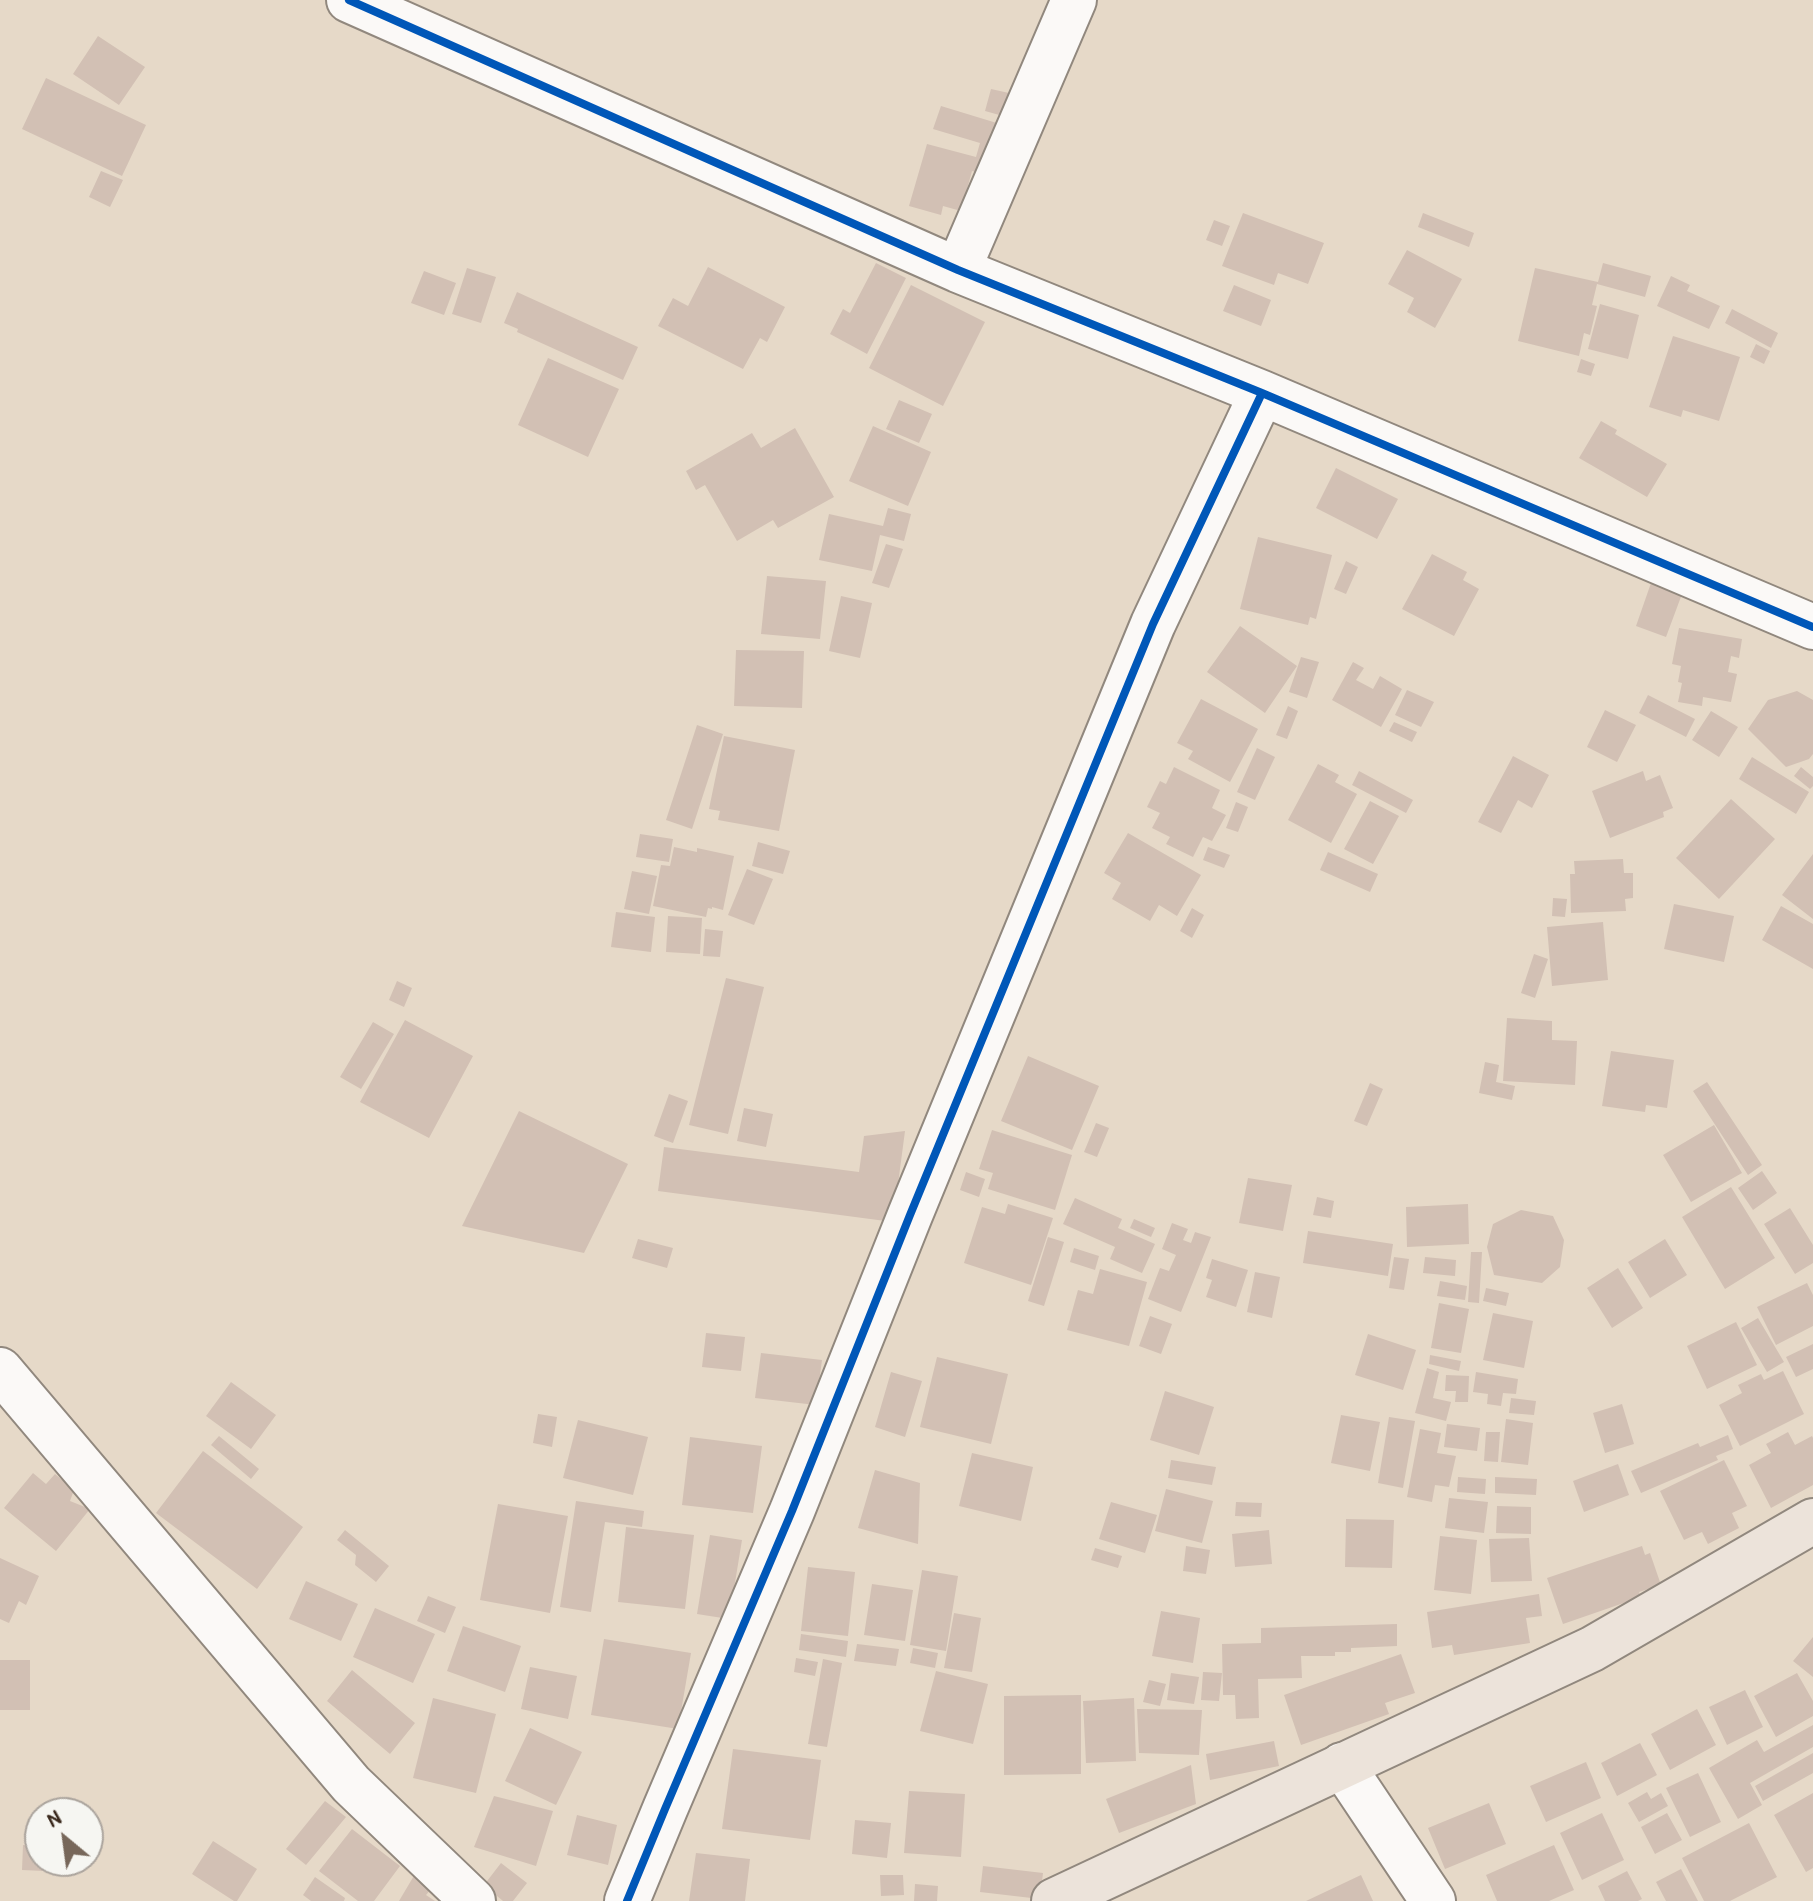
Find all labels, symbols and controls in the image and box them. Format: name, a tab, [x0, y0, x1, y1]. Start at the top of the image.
north arrow	[24, 1797, 104, 1877]
text: N	[41, 1802, 66, 1834]

